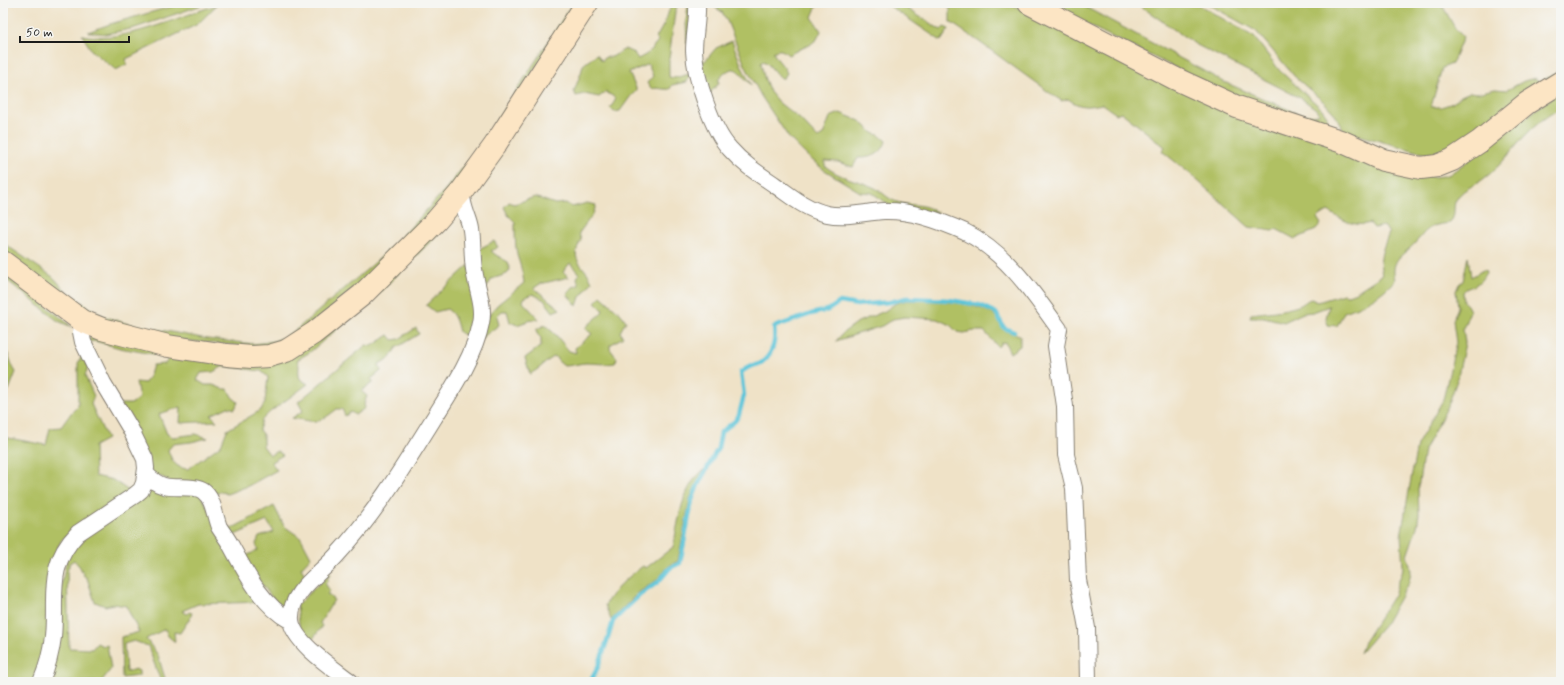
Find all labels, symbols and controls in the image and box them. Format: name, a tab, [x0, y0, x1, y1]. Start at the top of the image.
scale bar	[20, 18, 129, 44]
text: 50 m	[26, 25, 53, 41]

